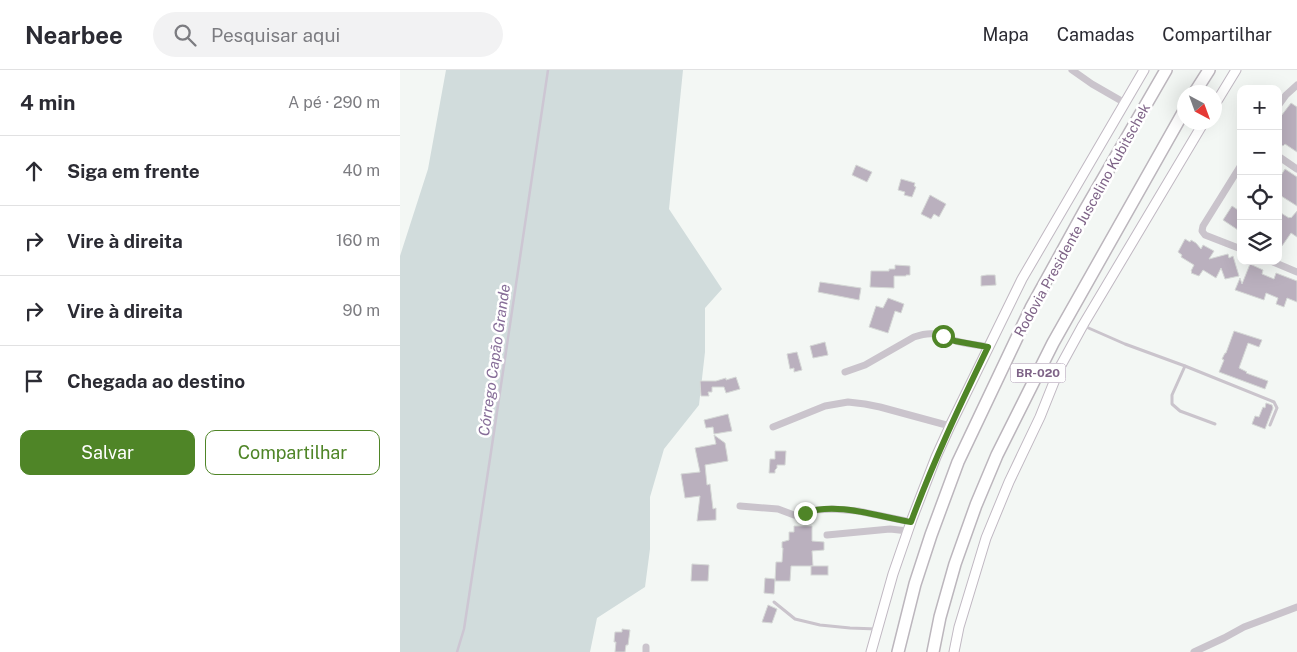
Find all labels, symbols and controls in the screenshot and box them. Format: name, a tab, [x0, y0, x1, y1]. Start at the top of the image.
search box	[153, 12, 503, 57]
text: Nearbee	[25, 21, 123, 49]
icon: search	[171, 21, 199, 49]
text: Pesquisar aqui	[211, 24, 340, 46]
text: Mapa	[982, 24, 1029, 45]
text: Camadas	[1057, 24, 1134, 45]
text: Compartilhar	[1162, 24, 1272, 45]
north arrow	[1177, 85, 1222, 130]
map controls	[1237, 85, 1282, 265]
button: +	[1237, 85, 1282, 130]
text: 4 min	[20, 90, 75, 115]
text: A pé · 290 m	[288, 93, 380, 112]
street label: Rodovia Presidente Juscelino Kubitschek	[1011, 100, 1153, 340]
button: −	[1237, 130, 1282, 175]
icon: ahead	[20, 157, 48, 185]
text: Siga em frente	[67, 160, 200, 182]
text: 40 m	[342, 161, 380, 180]
button: locate	[1237, 175, 1282, 220]
button: layers	[1237, 220, 1282, 265]
icon: right	[20, 227, 48, 255]
text: Vire à direita	[67, 230, 183, 252]
text: 160 m	[336, 231, 380, 250]
water label: Córrego Capão Grande	[475, 283, 513, 437]
icon: right	[20, 297, 48, 325]
text: Vire à direita	[67, 300, 183, 322]
text: 90 m	[343, 301, 380, 320]
route start	[932, 325, 955, 348]
road number: BR-020	[1010, 364, 1066, 382]
icon: arrive	[20, 367, 48, 395]
text: Chegada ao destino	[67, 370, 245, 392]
button: Salvar	[20, 430, 195, 475]
button: Compartilhar	[205, 430, 380, 475]
route end	[794, 502, 817, 525]

